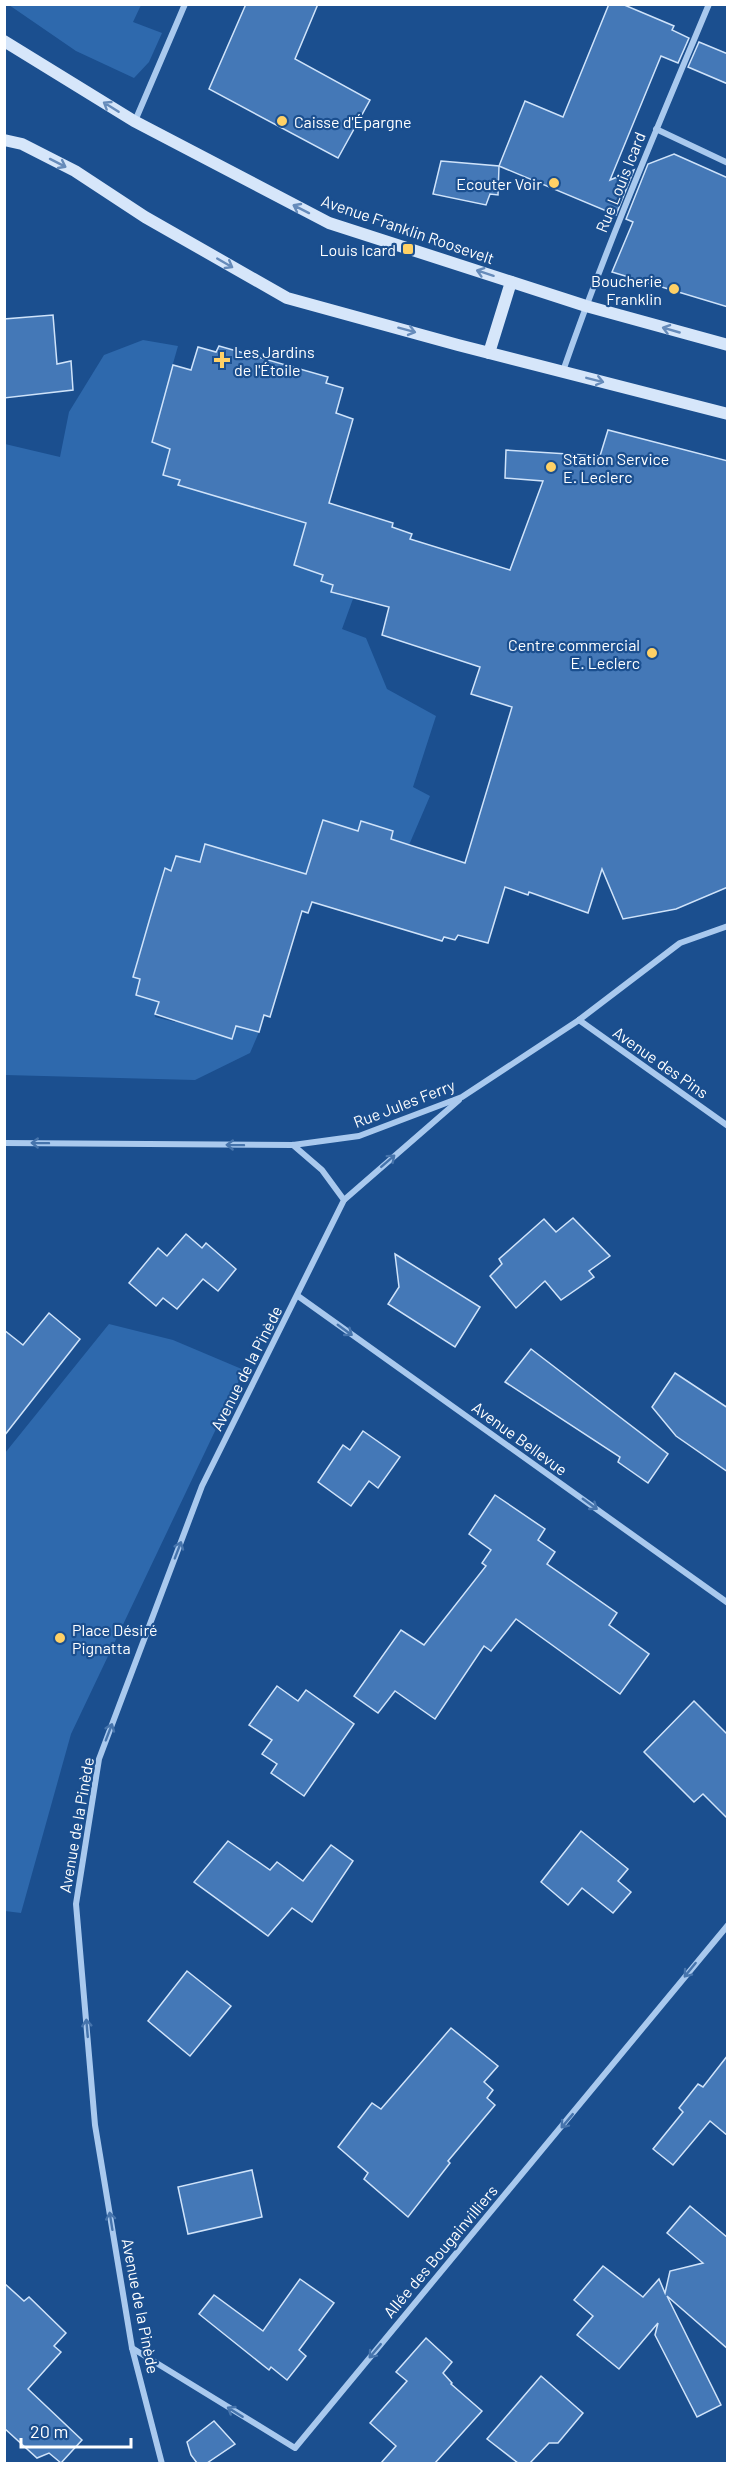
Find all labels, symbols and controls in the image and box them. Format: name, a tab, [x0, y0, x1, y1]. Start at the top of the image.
one-way arrow	[103, 100, 120, 112]
place label: Caisse d'Épargne	[294, 112, 412, 131]
marker: Caisse d'Épargne	[275, 114, 289, 128]
street label: Rue Louis Icard	[591, 129, 649, 235]
one-way arrow	[49, 157, 66, 169]
place label: Ecouter Voir	[456, 174, 542, 193]
marker: Ecouter Voir	[547, 176, 561, 190]
street label: Avenue Franklin Roosevelt	[319, 190, 497, 268]
one-way arrow	[293, 203, 310, 215]
place label: Louis Icard	[320, 240, 396, 259]
marker: Louis Icard	[401, 242, 415, 256]
one-way arrow	[217, 257, 234, 269]
one-way arrow	[475, 267, 494, 278]
place label: Boucherie Franklin	[591, 271, 662, 308]
marker: Boucherie Franklin	[667, 282, 681, 296]
one-way arrow	[662, 323, 681, 335]
one-way arrow	[397, 325, 416, 336]
place label: Les Jardins de l'Étoile	[234, 342, 315, 379]
marker: Les Jardins de l'Étoile	[215, 353, 229, 367]
one-way arrow	[585, 375, 604, 387]
place label: Station Service E. Leclerc	[563, 449, 669, 486]
marker: Station Service E. Leclerc	[544, 460, 558, 474]
place label: Centre commercial E. Leclerc	[508, 635, 640, 672]
marker: Centre commercial E. Leclerc	[645, 646, 659, 660]
street label: Avenue des Pins	[610, 1022, 712, 1102]
street label: Rue Jules Ferry	[351, 1075, 458, 1131]
one-way arrow	[30, 1137, 50, 1149]
one-way arrow	[225, 1139, 245, 1151]
one-way arrow	[380, 1154, 395, 1168]
street label: Avenue de la Pinède	[206, 1302, 286, 1434]
one-way arrow	[337, 1324, 353, 1336]
street label: Avenue Bellevue	[469, 1397, 571, 1479]
one-way arrow	[581, 1498, 597, 1510]
one-way arrow	[173, 1541, 184, 1560]
place label: Place Désiré Pignatta	[72, 1620, 158, 1657]
marker: Place Désiré Pignatta	[53, 1631, 67, 1645]
one-way arrow	[105, 1723, 116, 1742]
street label: Avenue de la Pinède	[55, 1756, 97, 1894]
one-way arrow	[684, 1962, 697, 1978]
one-way arrow	[81, 2019, 92, 2039]
one-way arrow	[560, 2113, 573, 2129]
street label: Allée des Bougainvilliers	[379, 2181, 501, 2321]
one-way arrow	[106, 2212, 117, 2232]
street label: Avenue de la Pinède	[119, 2237, 163, 2375]
one-way arrow	[368, 2343, 382, 2358]
one-way arrow	[227, 2405, 244, 2418]
scale bar	[21, 2411, 130, 2449]
text: 20 m	[30, 2420, 68, 2442]

